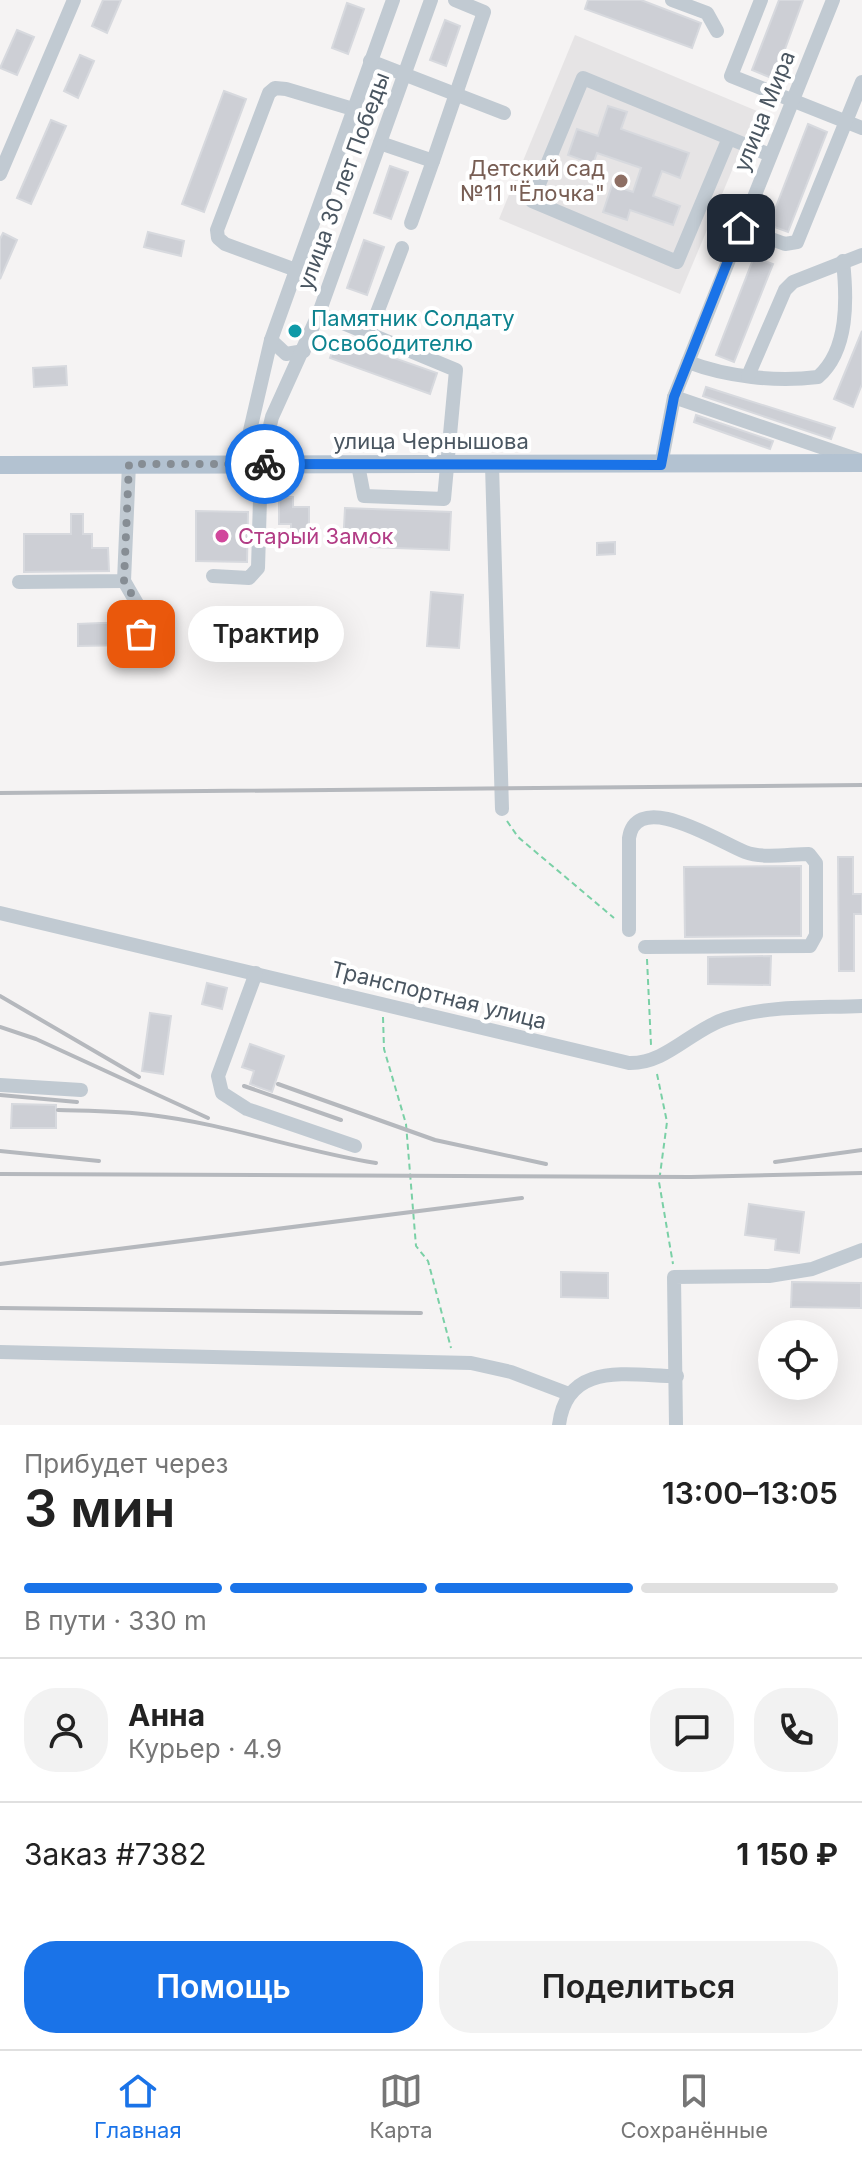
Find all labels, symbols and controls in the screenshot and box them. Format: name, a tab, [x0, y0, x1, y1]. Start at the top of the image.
street label: улица Мира	[728, 47, 800, 175]
street label: улица 30 лет Победы	[292, 69, 394, 293]
place label: Детский сад №11 "Ёлочка"	[460, 155, 605, 206]
marker: Детский сад №11 "Ёлочка"	[612, 172, 630, 190]
pin	[707, 194, 775, 262]
icon: home	[719, 206, 763, 250]
place label: Памятник Солдату Освободителю	[311, 305, 515, 356]
marker: Памятник Солдату Освободителю	[286, 322, 304, 340]
courier	[225, 424, 305, 504]
street label: улица Чернышова	[333, 428, 529, 454]
icon: bike	[243, 442, 287, 486]
place label: Старый Замок	[238, 523, 394, 549]
marker: Старый Замок	[213, 527, 231, 545]
pin	[107, 600, 175, 668]
callout: Трактир	[189, 606, 345, 662]
icon: bag	[119, 612, 163, 656]
text: Трактир	[212, 618, 320, 649]
street label: Транспортная улица	[329, 956, 549, 1034]
map controls	[758, 1320, 838, 1400]
button: locate	[758, 1320, 838, 1400]
text: Прибудет через	[24, 1448, 228, 1479]
text: 13:00–13:05	[662, 1475, 838, 1511]
text: 3 мин	[24, 1477, 175, 1540]
text: В пути · 330 m	[24, 1605, 207, 1636]
button: person	[24, 1688, 108, 1772]
button: chat	[650, 1688, 734, 1772]
button: phone	[754, 1688, 838, 1772]
text: Анна	[128, 1697, 205, 1733]
text: Курьер · 4.9	[128, 1733, 282, 1764]
text: Заказ #7382	[24, 1836, 207, 1872]
text: 1 150 ₽	[736, 1836, 838, 1872]
button: Помощь	[24, 1941, 423, 2033]
button: Поделиться	[439, 1941, 838, 2033]
tab: Главная	[94, 2069, 182, 2143]
tab: Карта	[369, 2069, 433, 2143]
tab: Сохранённые	[620, 2069, 768, 2143]

